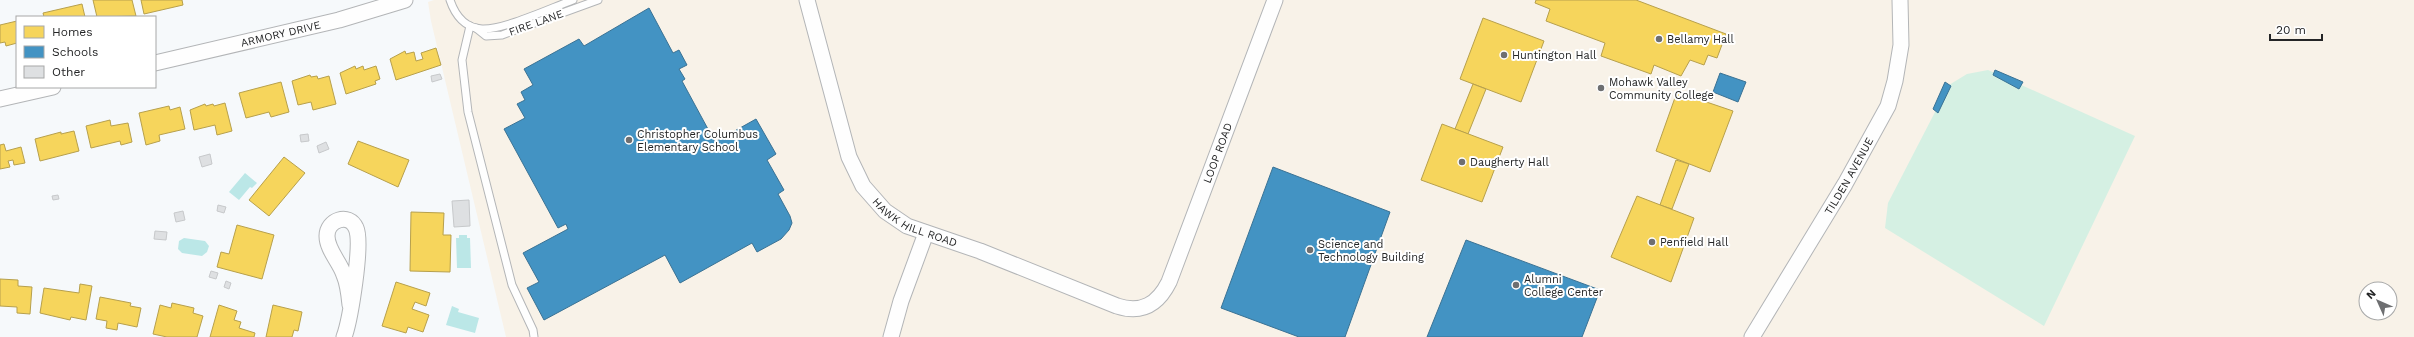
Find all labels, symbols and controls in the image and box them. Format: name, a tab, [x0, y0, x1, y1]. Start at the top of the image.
street label: FIRE LANE	[507, 7, 565, 39]
legend	[16, 16, 156, 88]
scale bar	[2270, 16, 2322, 42]
street label: ARMORY DRIVE	[239, 18, 322, 49]
text: 20 m	[2276, 23, 2306, 37]
text: Homes	[52, 25, 93, 39]
place label: Bellamy Hall	[1667, 33, 1735, 46]
marker: Bellamy Hall	[1654, 34, 1664, 44]
text: Schools	[52, 45, 98, 59]
place label: Huntington Hall	[1512, 49, 1597, 62]
marker: Huntington Hall	[1499, 50, 1509, 60]
text: Other	[52, 65, 85, 79]
place label: Mohawk Valley Community College	[1609, 76, 1714, 102]
marker: Mohawk Valley Community College	[1596, 83, 1606, 93]
street label: LOOP ROAD	[1200, 121, 1235, 185]
place label: Christopher Columbus Elementary School	[637, 128, 758, 154]
marker: Christopher Columbus Elementary School	[624, 135, 634, 145]
street label: TILDEN AVENUE	[1822, 135, 1876, 217]
place label: Daugherty Hall	[1470, 156, 1549, 169]
marker: Daugherty Hall	[1457, 157, 1467, 167]
street label: HAWK HILL ROAD	[870, 195, 959, 249]
place label: Penfield Hall	[1660, 236, 1729, 249]
marker: Penfield Hall	[1647, 237, 1657, 247]
place label: Science and Technology Building	[1318, 238, 1424, 264]
marker: Science and Technology Building	[1305, 245, 1315, 255]
place label: Alumni College Center	[1524, 273, 1604, 299]
marker: Alumni College Center	[1511, 280, 1521, 290]
north arrow	[2358, 281, 2398, 321]
text: N	[2364, 287, 2379, 302]

